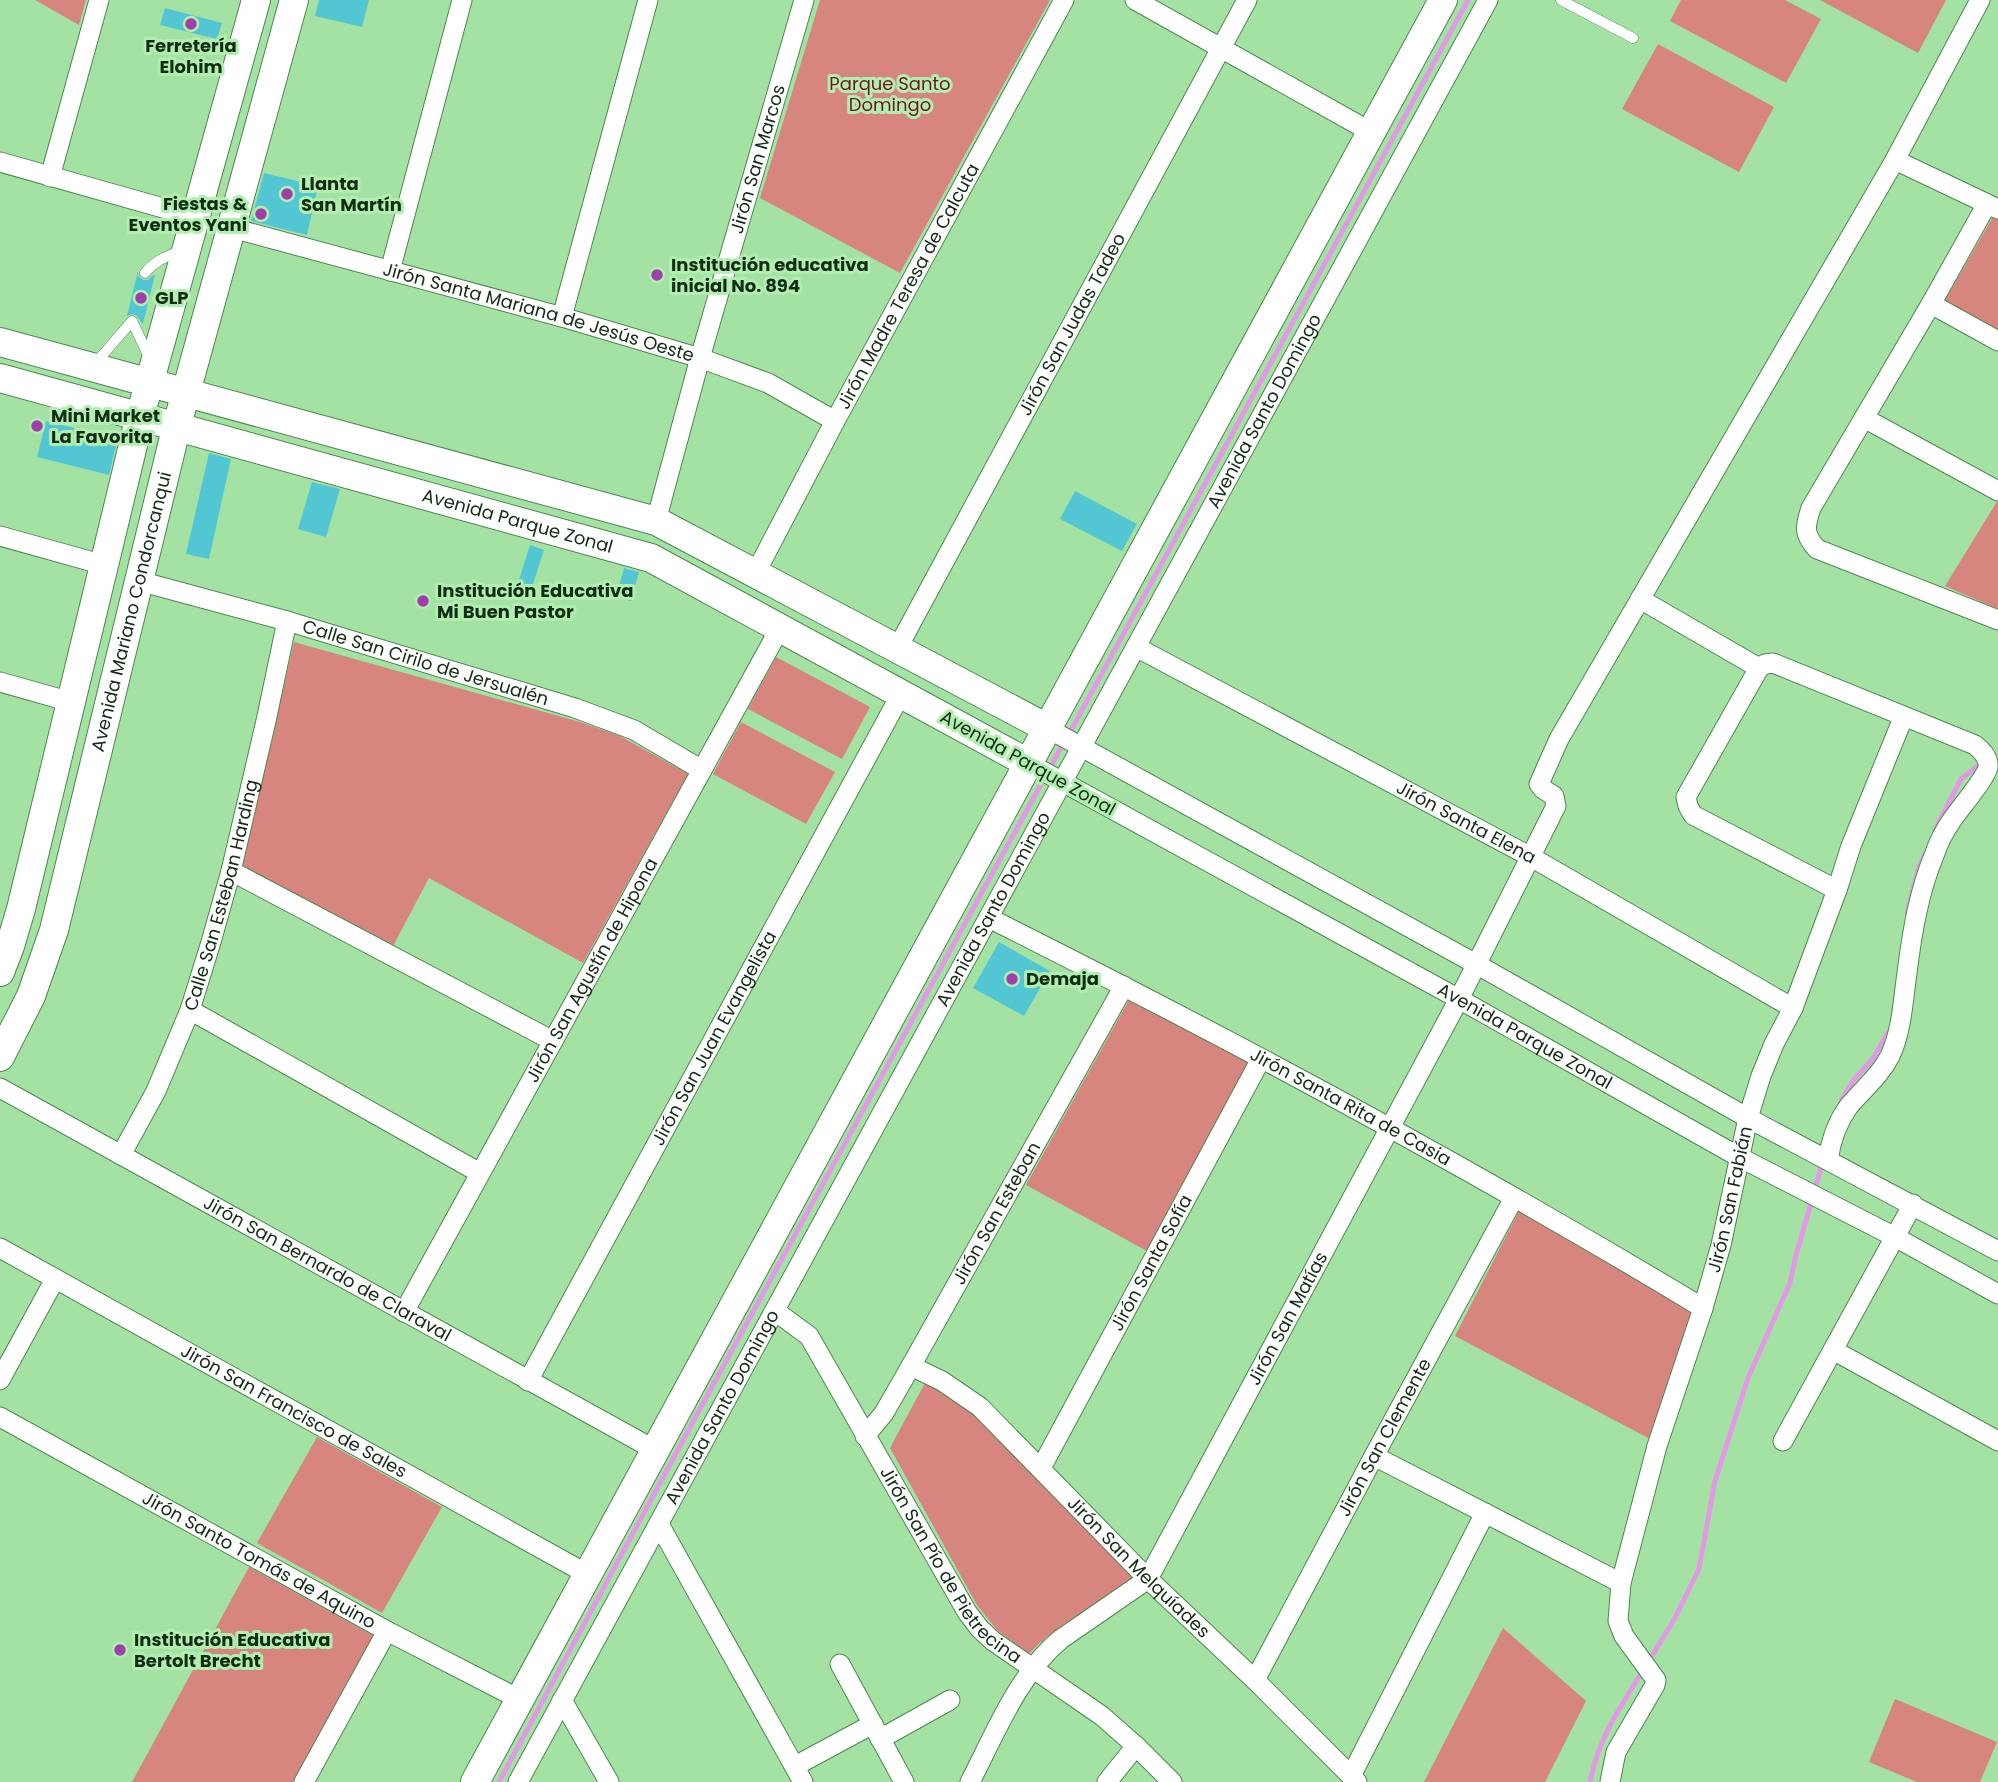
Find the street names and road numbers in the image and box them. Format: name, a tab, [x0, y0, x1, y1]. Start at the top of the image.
street label: Jirón San Marcos	[724, 82, 791, 236]
street label: Jirón Madre Teresa de Calcuta	[831, 159, 985, 413]
street label: Jirón San Judas Tadeo	[1012, 228, 1131, 420]
street label: Jirón Santa Mariana de Jesús Oeste	[380, 256, 697, 368]
street label: Avenida Santo Domingo	[1201, 309, 1327, 513]
street label: Avenida Mariano Condorcanqui	[85, 469, 177, 754]
street label: Avenida Parque Zonal	[419, 482, 616, 559]
street label: Calle San Cirilo de Jersualén	[299, 613, 552, 711]
street label: Avenida Parque Zonal	[936, 704, 1120, 821]
street label: Jirón Santa Elena	[1392, 775, 1541, 870]
street label: Calle San Esteban Harding	[178, 777, 264, 1014]
street label: Avenida Santo Domingo	[930, 807, 1056, 1011]
street label: Jirón San Agustín de Hipona	[520, 853, 663, 1087]
street label: Jirón San Juan Evangelista	[645, 926, 782, 1150]
street label: Avenida Parque Zonal	[1433, 977, 1617, 1095]
street label: Jirón Santa Rita de Casia	[1246, 1042, 1456, 1171]
street label: Jirón San Fabián	[1701, 1124, 1758, 1275]
street label: Jirón San Esteban	[946, 1137, 1046, 1289]
street label: Jirón San Bernardo de Claraval	[199, 1190, 456, 1347]
street label: Jirón Santa Sofía	[1104, 1190, 1198, 1335]
street label: Jirón San Matías	[1241, 1247, 1333, 1389]
street label: Avenida Santo Domingo	[659, 1305, 785, 1509]
street label: Jirón San Francisco de Sales	[176, 1338, 412, 1484]
street label: Jirón San Clemente	[1331, 1354, 1437, 1521]
street label: Jirón San Pío de Pietrecina	[874, 1462, 1027, 1669]
street label: Jirón Santo Tomás de Aquino	[138, 1485, 381, 1634]
street label: Jirón San Melquíades	[1062, 1491, 1216, 1643]

